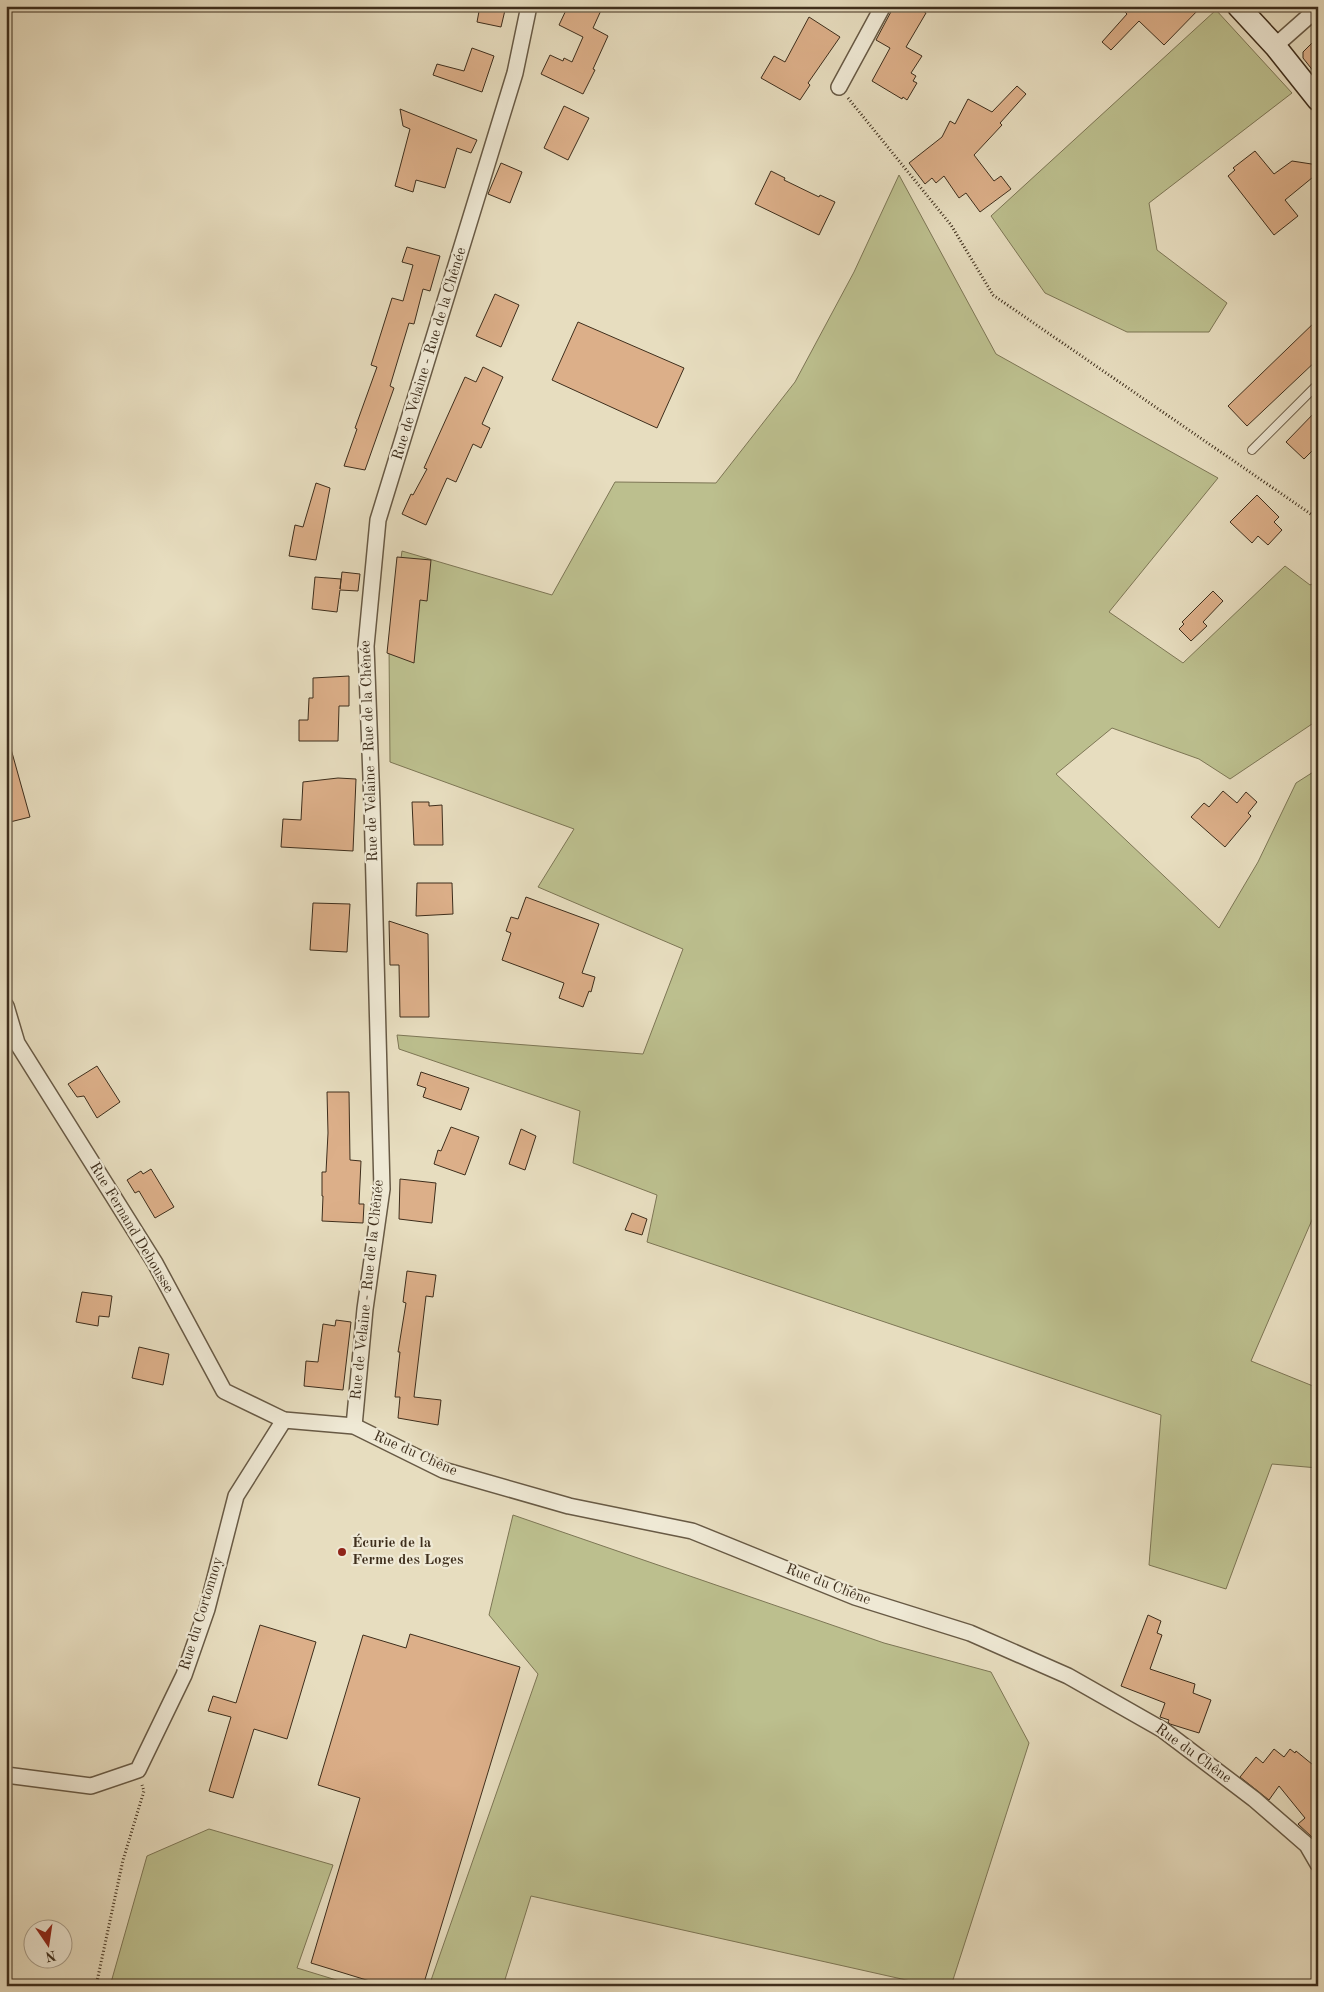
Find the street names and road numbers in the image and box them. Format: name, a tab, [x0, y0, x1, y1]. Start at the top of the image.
street label: Rue de Velaine - Rue de la Chênée	[390, 246, 470, 462]
street label: Rue de Velaine - Rue de la Chênée	[359, 640, 381, 862]
street label: Rue Fernand Dehousse	[86, 1160, 176, 1296]
street label: Rue de Velaine - Rue de la Chênée	[349, 1179, 387, 1401]
street label: Rue du Chêne	[371, 1429, 459, 1479]
street label: Rue du Cortonnoy	[178, 1555, 226, 1673]
street label: Rue du Chêne	[783, 1562, 873, 1608]
street label: Rue du Chêne	[1152, 1721, 1234, 1787]

